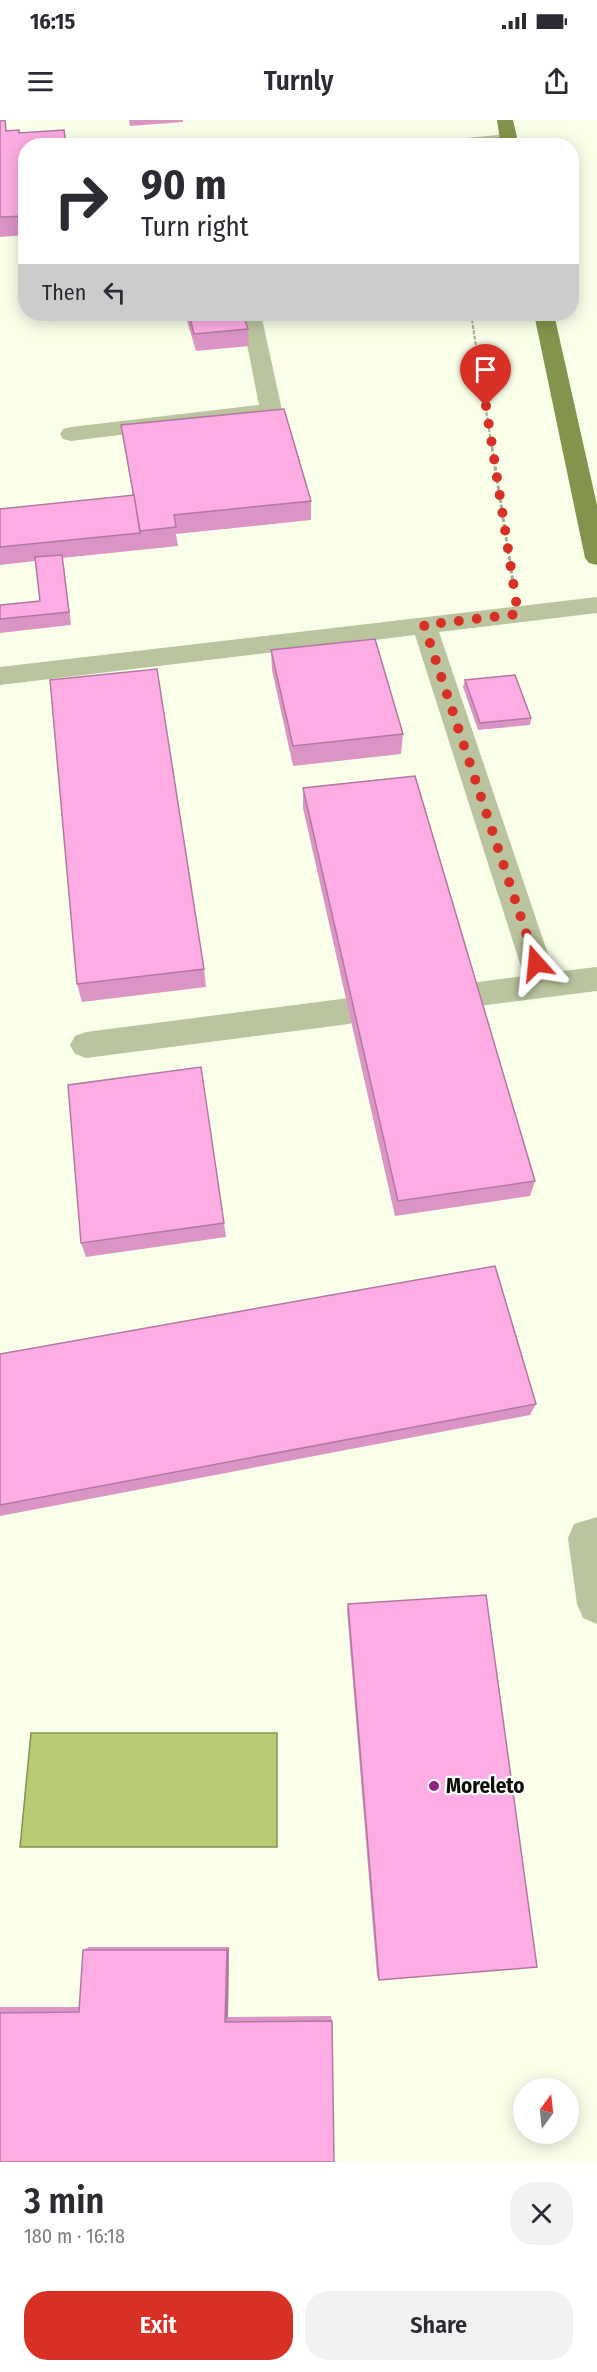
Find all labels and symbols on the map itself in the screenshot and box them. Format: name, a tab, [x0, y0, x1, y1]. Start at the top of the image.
pin	[460, 344, 511, 406]
position arrow	[504, 931, 568, 995]
place label: Moreleto	[446, 1773, 525, 1799]
marker: Moreleto	[427, 1779, 441, 1793]
north arrow	[513, 2078, 579, 2144]

